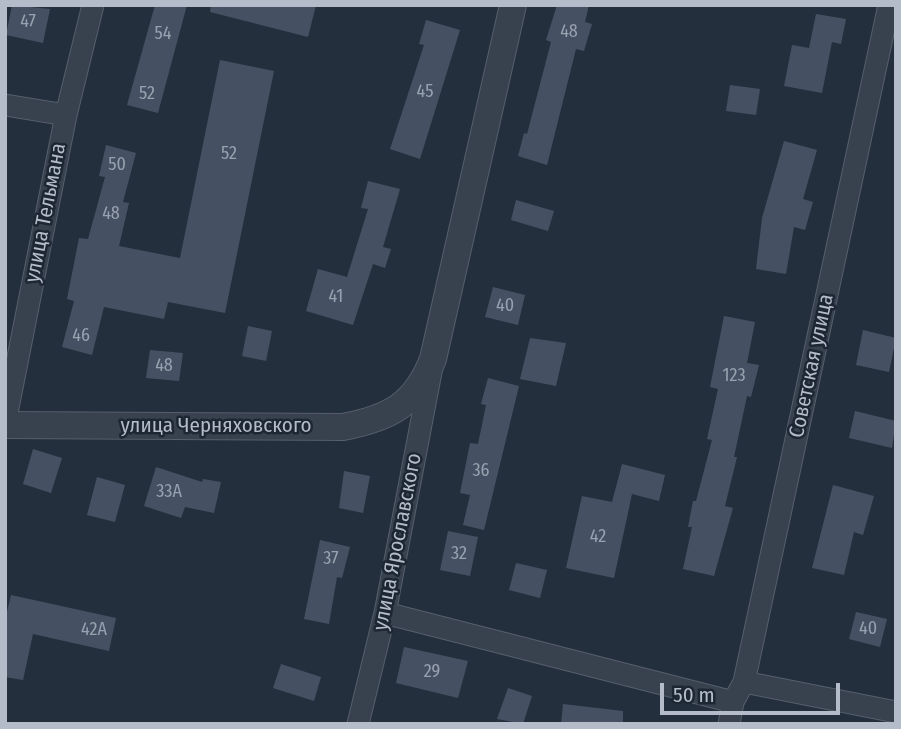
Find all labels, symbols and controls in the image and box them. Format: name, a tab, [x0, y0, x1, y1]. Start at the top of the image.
house number: 47	[20, 11, 36, 33]
house number: 48	[560, 21, 578, 43]
house number: 54	[155, 23, 171, 45]
house number: 45	[417, 81, 433, 103]
house number: 52	[139, 83, 155, 105]
street label: улица Тельмана	[20, 141, 72, 285]
house number: 52	[221, 143, 237, 165]
house number: 50	[108, 154, 126, 176]
house number: 48	[102, 203, 120, 225]
house number: 41	[329, 286, 343, 308]
street label: Советская улица	[784, 292, 840, 440]
house number: 40	[496, 295, 514, 317]
house number: 46	[72, 325, 90, 347]
house number: 48	[155, 355, 173, 377]
house number: 123	[722, 365, 746, 387]
street label: улица Черняховского	[120, 413, 312, 439]
street label: улица Ярославского	[368, 451, 428, 633]
house number: 36	[472, 460, 490, 482]
house number: 33А	[156, 481, 182, 503]
house number: 42	[590, 526, 606, 548]
house number: 32	[451, 543, 467, 565]
house number: 37	[323, 548, 339, 570]
house number: 40	[859, 618, 877, 640]
house number: 42А	[81, 619, 107, 641]
house number: 29	[424, 661, 440, 683]
scale bar	[663, 670, 843, 714]
text: 50 m	[673, 682, 715, 708]

